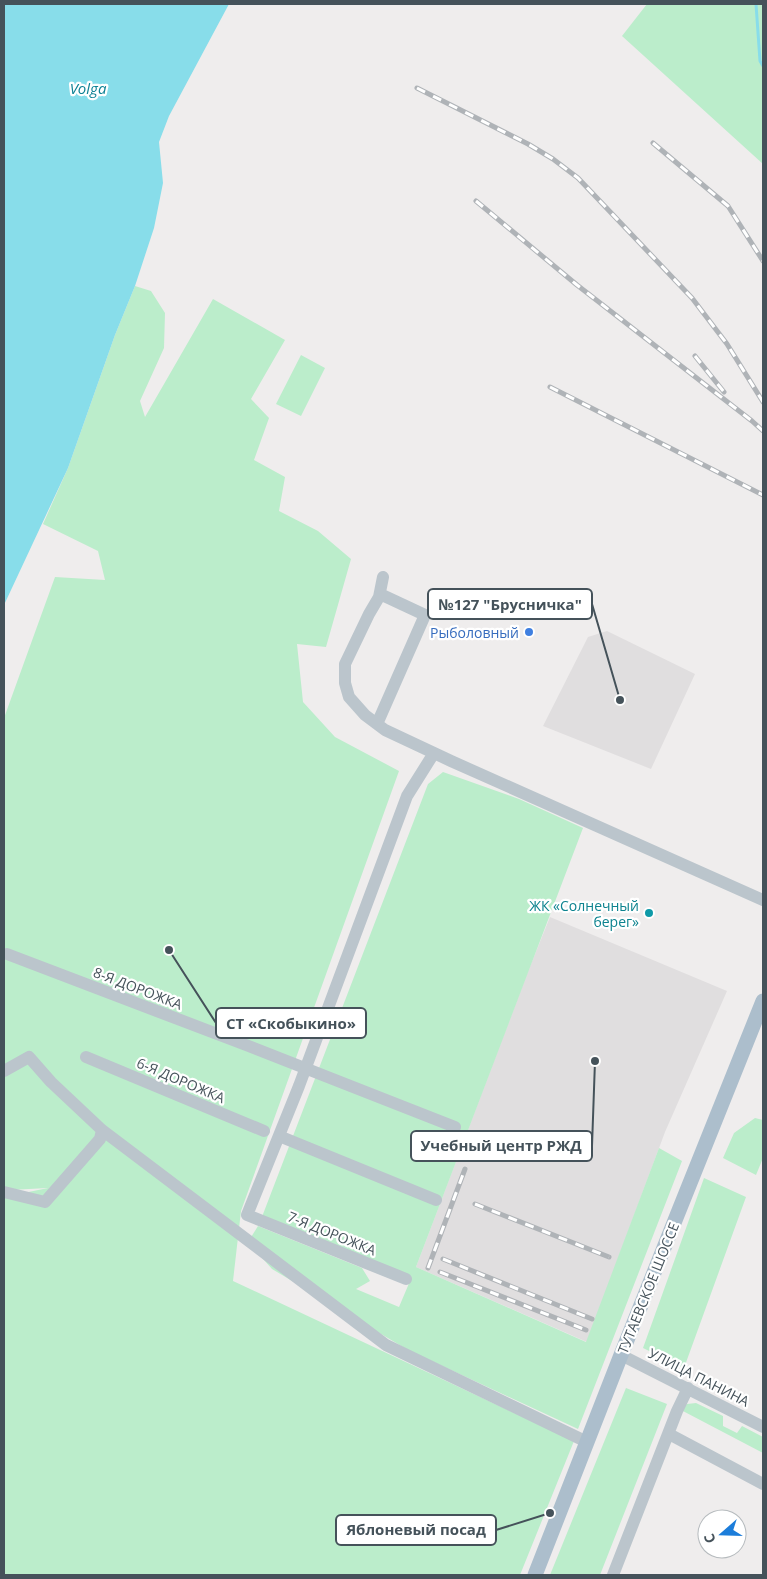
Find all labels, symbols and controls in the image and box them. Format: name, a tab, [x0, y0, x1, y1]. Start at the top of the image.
water label: Volga	[70, 78, 107, 98]
callout: №127 "Брусничка"	[428, 589, 592, 619]
text: №127 "Брусничка"	[438, 594, 582, 614]
place label: Рыболовный	[430, 623, 519, 642]
marker: Рыболовный	[523, 626, 535, 638]
place label: ЖК «Солнечный берег»	[529, 896, 639, 931]
marker: ЖК «Солнечный берег»	[643, 907, 655, 919]
street label: 8-Я ДОРОЖКА	[91, 962, 185, 1014]
callout: СТ «Скобыкино»	[216, 1008, 366, 1038]
text: СТ «Скобыкино»	[226, 1013, 356, 1033]
street label: 6-Я ДОРОЖКА	[134, 1053, 228, 1107]
callout: Учебный центр РЖД	[411, 1131, 592, 1161]
text: Учебный центр РЖД	[420, 1135, 582, 1155]
street label: 7-Я ДОРОЖКА	[285, 1207, 379, 1259]
street label: ТУТАЕВСКОЕ ШОССЕ	[613, 1219, 683, 1357]
street label: УЛИЦА ПАНИНА	[645, 1343, 753, 1411]
north arrow	[697, 1509, 747, 1559]
callout: Яблоневый посад	[336, 1515, 496, 1545]
text: Яблоневый посад	[345, 1519, 486, 1539]
text: С	[699, 1531, 720, 1546]

